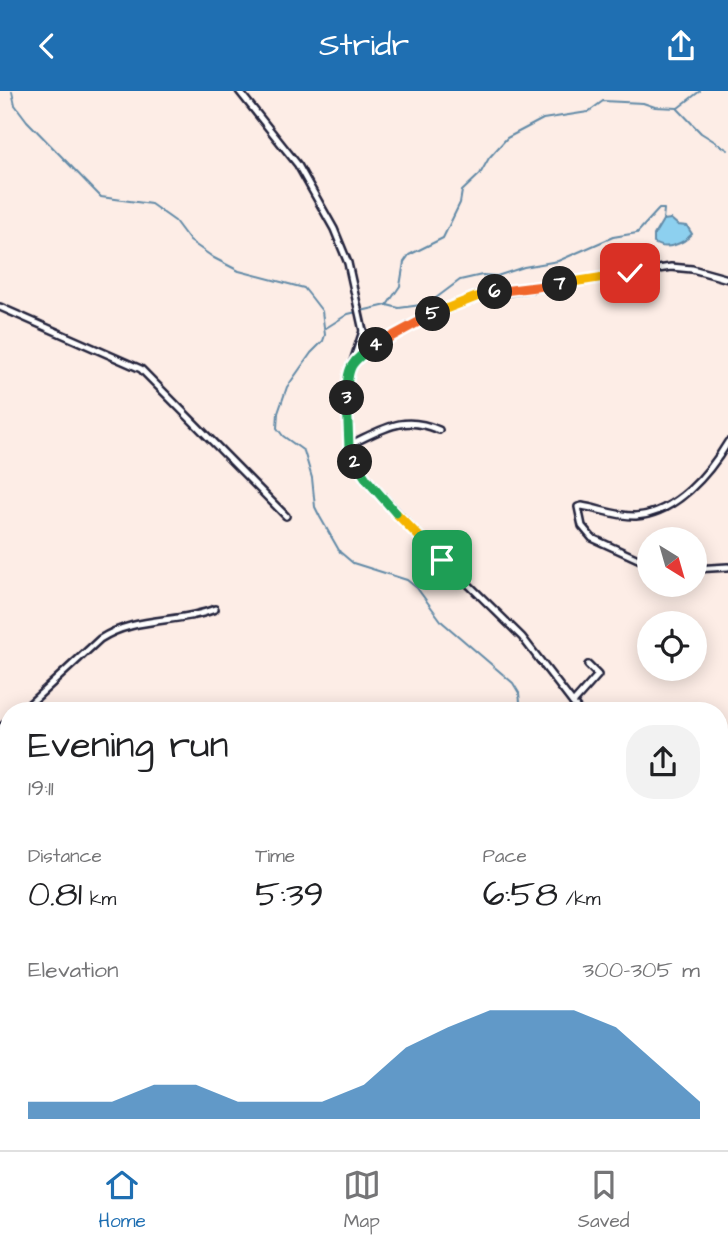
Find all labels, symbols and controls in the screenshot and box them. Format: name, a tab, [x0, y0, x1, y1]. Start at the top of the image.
text: Stridr	[319, 23, 409, 68]
icon: back	[28, 27, 66, 65]
icon: share	[662, 27, 700, 65]
pin	[600, 243, 660, 303]
icon: check	[611, 254, 649, 292]
pin: 7	[542, 267, 578, 301]
text: 7	[554, 270, 565, 297]
pin: 6	[477, 275, 512, 309]
text: 6	[489, 278, 500, 305]
pin: 5	[416, 297, 450, 332]
text: 5	[426, 300, 439, 327]
pin: 4	[358, 327, 394, 363]
text: 4	[369, 331, 382, 358]
pin: 3	[330, 381, 364, 415]
text: 3	[342, 384, 351, 411]
pin: 2	[338, 445, 372, 479]
text: 2	[349, 448, 360, 475]
north arrow	[637, 527, 707, 597]
map controls	[637, 527, 707, 681]
pin	[412, 530, 472, 590]
icon: arrive	[423, 541, 461, 579]
button: locate	[637, 611, 707, 681]
text: Evening run	[28, 720, 229, 772]
button: share	[626, 725, 700, 799]
text: 19:11	[28, 772, 54, 804]
text: Distance	[28, 843, 102, 870]
text: Time	[255, 843, 295, 870]
text: Pace	[483, 843, 527, 870]
text: 0.81	[28, 870, 82, 919]
text: 5:39	[255, 870, 324, 919]
text: 6:58	[483, 870, 558, 919]
text: km	[82, 886, 116, 913]
text: /km	[558, 886, 601, 913]
text: Elevation	[28, 954, 119, 986]
text: 300–305 m	[583, 954, 700, 986]
tab: Home	[98, 1166, 146, 1235]
tab: Map	[343, 1166, 381, 1235]
tab: Saved	[578, 1166, 629, 1235]

